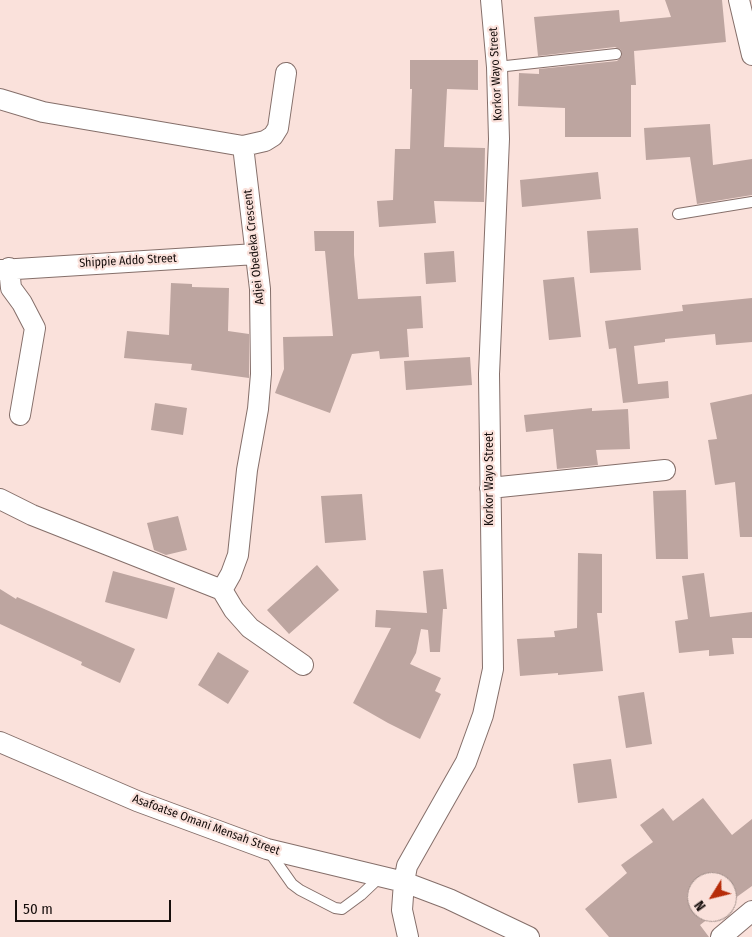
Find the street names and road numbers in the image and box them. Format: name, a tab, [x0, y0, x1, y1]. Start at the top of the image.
street label: Korkor Wayo Street	[486, 27, 506, 121]
street label: Adjei Obedeka Crescent	[241, 189, 267, 305]
street label: Shippie Addo Street	[79, 251, 177, 271]
street label: Korkor Wayo Street	[483, 432, 497, 526]
street label: Asafoatse Omani Mensah Street	[130, 792, 282, 858]

